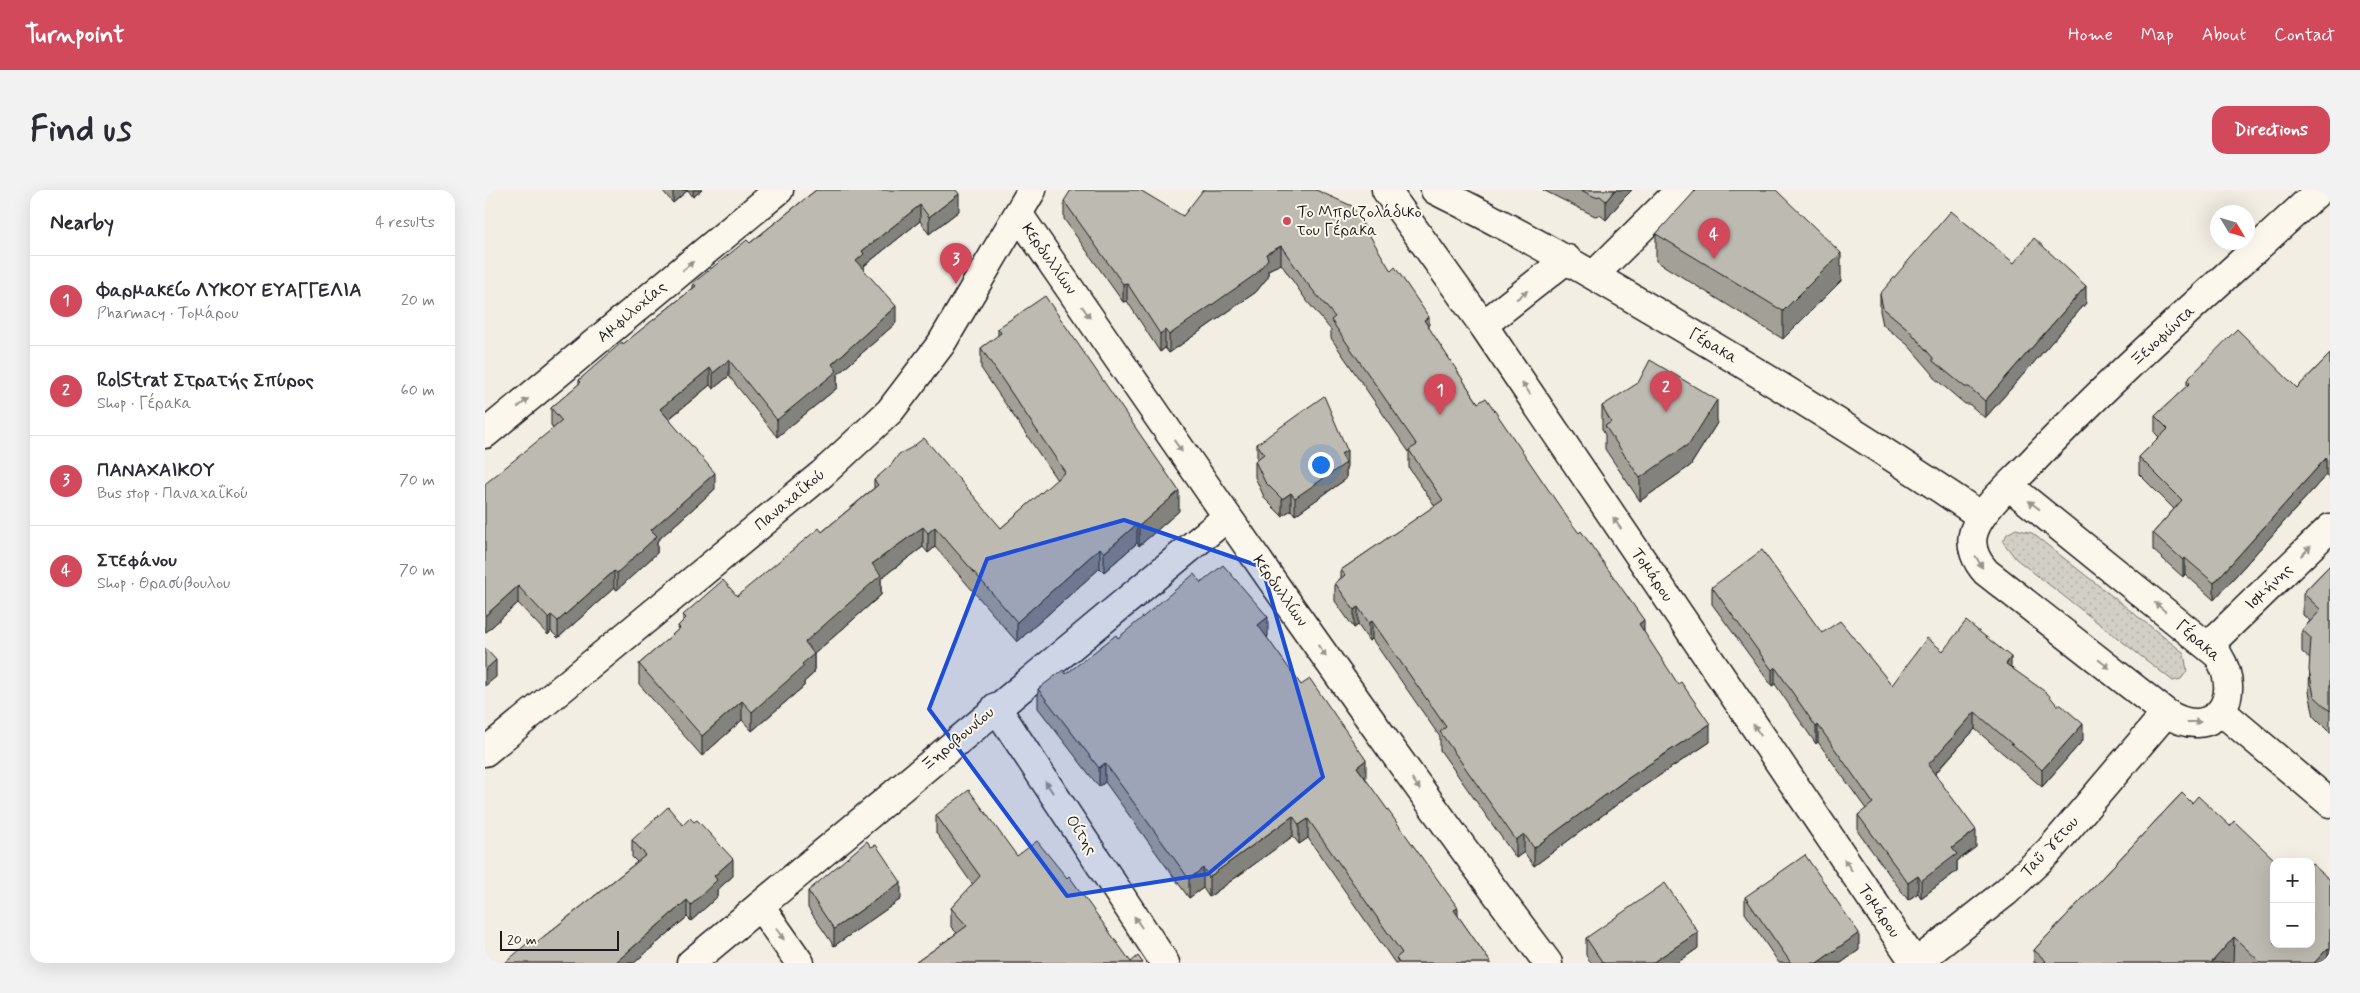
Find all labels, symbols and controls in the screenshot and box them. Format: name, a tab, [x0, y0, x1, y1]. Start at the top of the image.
text: Turnpoint	[25, 20, 125, 51]
text: Home	[2068, 23, 2113, 47]
text: Map	[2141, 23, 2174, 47]
text: About	[2202, 23, 2246, 47]
text: Contact	[2274, 23, 2335, 47]
button: Directions	[2212, 106, 2330, 154]
text: Find us	[30, 107, 132, 153]
place label: Το Μπριζολάδικο του Γέρακα	[1296, 202, 1422, 241]
north arrow	[2210, 205, 2255, 250]
text: Nearby	[50, 209, 114, 237]
text: 4 results	[375, 212, 435, 233]
marker: Το Μπριζολάδικο του Γέρακα	[1281, 215, 1293, 227]
pin: 4	[1698, 218, 1730, 259]
street label: Κερδυλλίων	[1017, 219, 1081, 299]
pin: 3	[940, 243, 972, 284]
one-way arrow	[681, 260, 694, 271]
street label: Αμφιλοχίας	[593, 277, 671, 347]
text: Φαρμακείο ΛΥΚΟΥ ΕΥΑΓΓΕΛΙΑ	[97, 278, 362, 303]
text: 1	[62, 290, 70, 311]
text: 20 m	[401, 290, 435, 311]
one-way arrow	[1515, 290, 1529, 300]
street label: Ξενοφώντα	[2126, 301, 2200, 371]
text: Pharmacy · Τομάρου	[97, 303, 238, 324]
one-way arrow	[1081, 306, 1091, 319]
street label: Γέρακα	[1685, 322, 1742, 369]
text: RolStrat Στρατής Σπύρος	[97, 368, 314, 393]
pin: 2	[1650, 371, 1682, 412]
pin: 1	[1424, 374, 1456, 415]
text: 2	[62, 380, 70, 401]
text: 60 m	[401, 380, 435, 401]
one-way arrow	[1521, 381, 1531, 395]
text: Shop · Γέρακα	[97, 393, 192, 414]
one-way arrow	[516, 397, 528, 409]
one-way arrow	[1173, 439, 1183, 453]
your location	[1308, 452, 1334, 478]
text: ΠΑΝΑΧΑΙΚΟΥ	[97, 458, 215, 483]
street label: Παναχαΐκού	[750, 464, 830, 536]
text: 3	[62, 470, 70, 491]
text: 70 m	[399, 470, 435, 491]
text: Bus stop · Παναχαΐκού	[97, 483, 248, 504]
one-way arrow	[2027, 500, 2040, 511]
one-way arrow	[1612, 516, 1622, 530]
street label: Τομάρου	[1626, 544, 1678, 606]
one-way arrow	[2300, 545, 2312, 557]
text: Στεφάνου	[97, 548, 177, 573]
street label: Κερδυλλίων	[1248, 551, 1312, 631]
one-way arrow	[1975, 555, 1984, 568]
street label: Ισμήνης	[2241, 559, 2297, 615]
text: 4	[61, 560, 71, 581]
text: 70 m	[399, 560, 435, 581]
text: Shop · Θρασύβουλου	[97, 573, 230, 594]
one-way arrow	[2154, 602, 2167, 613]
street label: Γέρακα	[2171, 615, 2225, 667]
one-way arrow	[1317, 644, 1327, 658]
one-way arrow	[2097, 659, 2110, 670]
street label: Ξηροβουνίου	[917, 702, 999, 776]
one-way arrow	[2186, 718, 2202, 726]
one-way arrow	[1752, 723, 1762, 737]
one-way arrow	[1411, 777, 1421, 790]
one-way arrow	[1044, 780, 1053, 793]
street label: Οίτης	[1060, 811, 1102, 859]
street label: Ταΰγετου	[2016, 812, 2084, 882]
one-way arrow	[1843, 858, 1853, 871]
map controls	[2270, 858, 2315, 948]
button: +	[2270, 858, 2315, 903]
street label: Τομάρου	[1853, 880, 1905, 942]
button: −	[2270, 903, 2315, 948]
one-way arrow	[1133, 916, 1143, 929]
scale bar	[500, 928, 619, 951]
one-way arrow	[775, 928, 785, 941]
text: 20 m	[507, 931, 537, 949]

